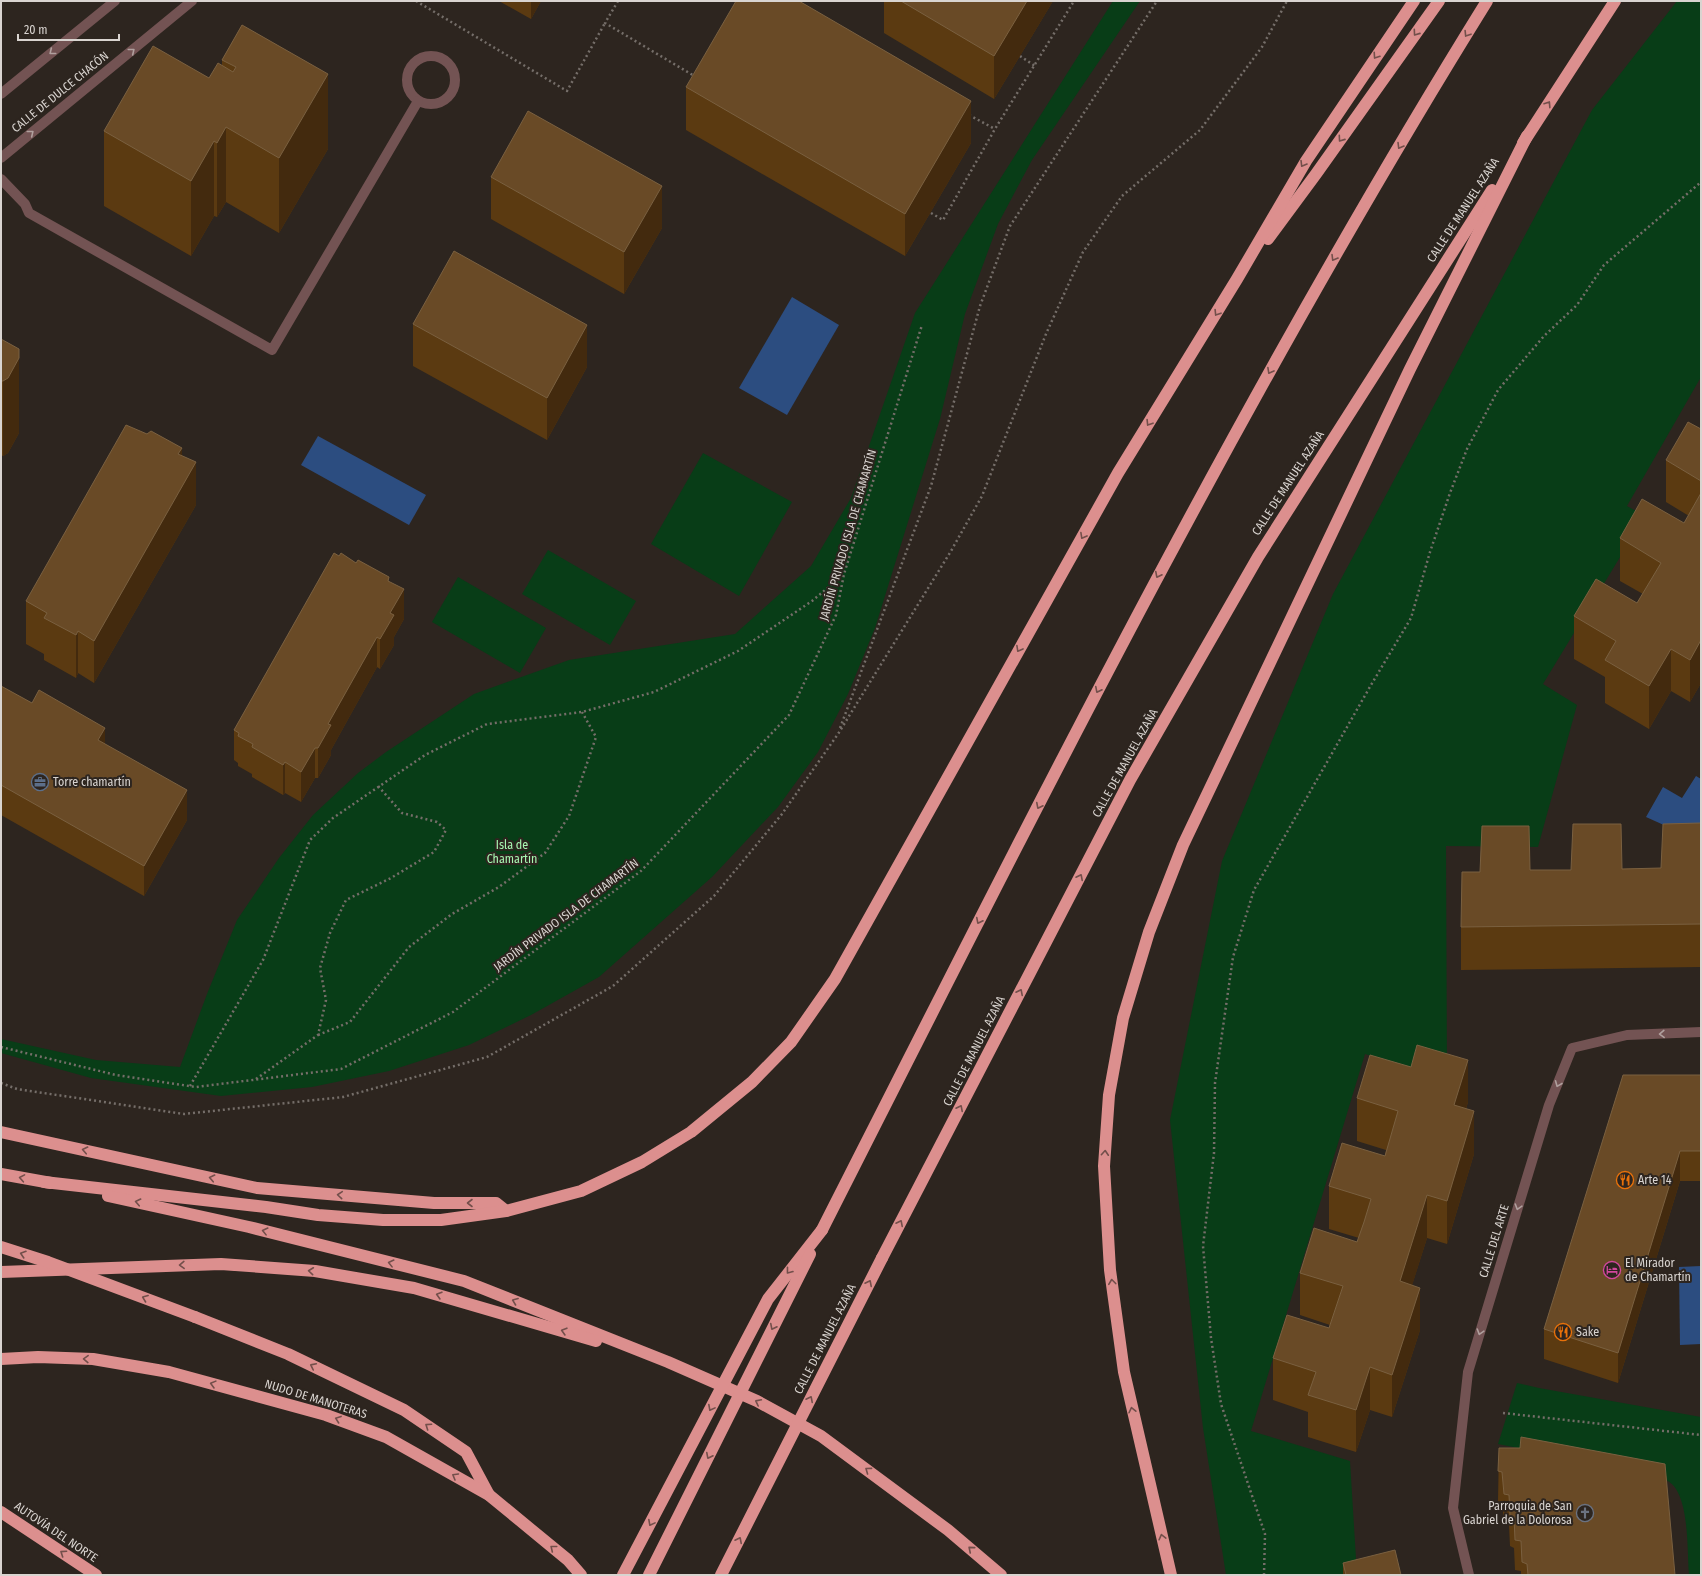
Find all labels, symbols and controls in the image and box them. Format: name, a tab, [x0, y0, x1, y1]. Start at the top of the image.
scale bar	[18, 16, 119, 42]
text: 20 m	[24, 23, 48, 37]
one-way arrow	[1413, 29, 1421, 36]
one-way arrow	[1464, 30, 1471, 37]
one-way arrow	[50, 47, 57, 54]
street label: CALLE DE DULCE CHACÓN	[8, 48, 111, 135]
one-way arrow	[127, 48, 134, 55]
one-way arrow	[1374, 52, 1381, 59]
one-way arrow	[1543, 101, 1551, 108]
one-way arrow	[27, 131, 34, 138]
one-way arrow	[1338, 135, 1346, 142]
one-way arrow	[1398, 142, 1405, 149]
street label: CALLE DE MANUEL AZAÑA	[1423, 154, 1502, 265]
one-way arrow	[1301, 160, 1308, 167]
one-way arrow	[1331, 254, 1338, 261]
one-way arrow	[1214, 309, 1221, 316]
one-way arrow	[1267, 367, 1274, 374]
one-way arrow	[1146, 419, 1153, 426]
street label: CALLE DE MANUEL AZAÑA	[1248, 427, 1327, 538]
street label: JARDÍN PRIVADO ISLA DE CHAMARTÍN	[816, 447, 879, 622]
one-way arrow	[1080, 531, 1087, 539]
one-way arrow	[1156, 571, 1163, 578]
one-way arrow	[1017, 645, 1024, 652]
one-way arrow	[1096, 686, 1103, 694]
street label: CALLE DE MANUEL AZAÑA	[1088, 705, 1161, 820]
office icon: Torre chamartín	[30, 772, 50, 792]
place label: Torre chamartín	[53, 775, 131, 789]
one-way arrow	[1036, 801, 1043, 809]
park label: Isla de Chamartín	[487, 838, 537, 866]
street label: JARDÍN PRIVADO ISLA DE CHAMARTÍN	[490, 855, 641, 974]
one-way arrow	[1075, 874, 1082, 881]
one-way arrow	[976, 917, 983, 924]
one-way arrow	[1015, 989, 1023, 997]
street label: CALLE DE MANUEL AZAÑA	[939, 993, 1008, 1108]
one-way arrow	[1659, 1029, 1665, 1038]
one-way arrow	[1554, 1080, 1562, 1087]
one-way arrow	[955, 1105, 963, 1112]
one-way arrow	[82, 1147, 88, 1155]
one-way arrow	[1101, 1150, 1110, 1156]
restaurant icon: Arte 14	[1615, 1170, 1635, 1190]
place label: Arte 14	[1638, 1173, 1672, 1187]
one-way arrow	[19, 1174, 26, 1182]
one-way arrow	[209, 1174, 215, 1182]
one-way arrow	[337, 1191, 343, 1200]
one-way arrow	[135, 1199, 141, 1207]
one-way arrow	[467, 1199, 473, 1207]
street label: CALLE DEL ARTE	[1476, 1202, 1512, 1279]
one-way arrow	[1514, 1204, 1523, 1211]
one-way arrow	[895, 1220, 903, 1227]
one-way arrow	[262, 1227, 268, 1235]
one-way arrow	[20, 1250, 27, 1258]
place label: El Mirador de Chamartín	[1625, 1256, 1691, 1284]
one-way arrow	[388, 1259, 394, 1267]
hotel icon: El Mirador de Chamartín	[1602, 1260, 1622, 1280]
one-way arrow	[179, 1261, 185, 1270]
one-way arrow	[308, 1267, 314, 1276]
one-way arrow	[787, 1267, 794, 1274]
one-way arrow	[1108, 1279, 1117, 1285]
one-way arrow	[864, 1280, 872, 1288]
street label: CALLE DE MANUEL AZAÑA	[790, 1281, 859, 1396]
one-way arrow	[436, 1291, 443, 1300]
one-way arrow	[142, 1295, 149, 1303]
one-way arrow	[511, 1298, 518, 1306]
restaurant icon: Sake	[1553, 1322, 1573, 1342]
one-way arrow	[770, 1323, 778, 1330]
place label: Sake	[1576, 1325, 1599, 1339]
one-way arrow	[561, 1327, 568, 1336]
one-way arrow	[1477, 1328, 1485, 1335]
one-way arrow	[83, 1354, 89, 1363]
one-way arrow	[310, 1363, 317, 1371]
street label: NUDO DE MANOTERAS	[263, 1377, 369, 1421]
one-way arrow	[210, 1380, 217, 1389]
one-way arrow	[806, 1396, 813, 1403]
one-way arrow	[755, 1399, 762, 1407]
one-way arrow	[708, 1404, 715, 1411]
one-way arrow	[1129, 1407, 1137, 1414]
one-way arrow	[335, 1416, 342, 1424]
one-way arrow	[425, 1423, 432, 1431]
one-way arrow	[706, 1452, 714, 1459]
one-way arrow	[866, 1468, 873, 1475]
one-way arrow	[452, 1473, 459, 1480]
street label: AUTOVÍA DEL NORTE	[12, 1498, 101, 1565]
place label: Parroquia de San Gabriel de la Dolorosa	[1463, 1499, 1572, 1527]
church icon: Parroquia de San Gabriel de la Dolorosa	[1575, 1503, 1595, 1523]
one-way arrow	[648, 1519, 655, 1526]
one-way arrow	[1158, 1534, 1166, 1540]
one-way arrow	[734, 1537, 742, 1544]
one-way arrow	[551, 1546, 558, 1553]
one-way arrow	[969, 1547, 976, 1554]
one-way arrow	[61, 1551, 68, 1558]

